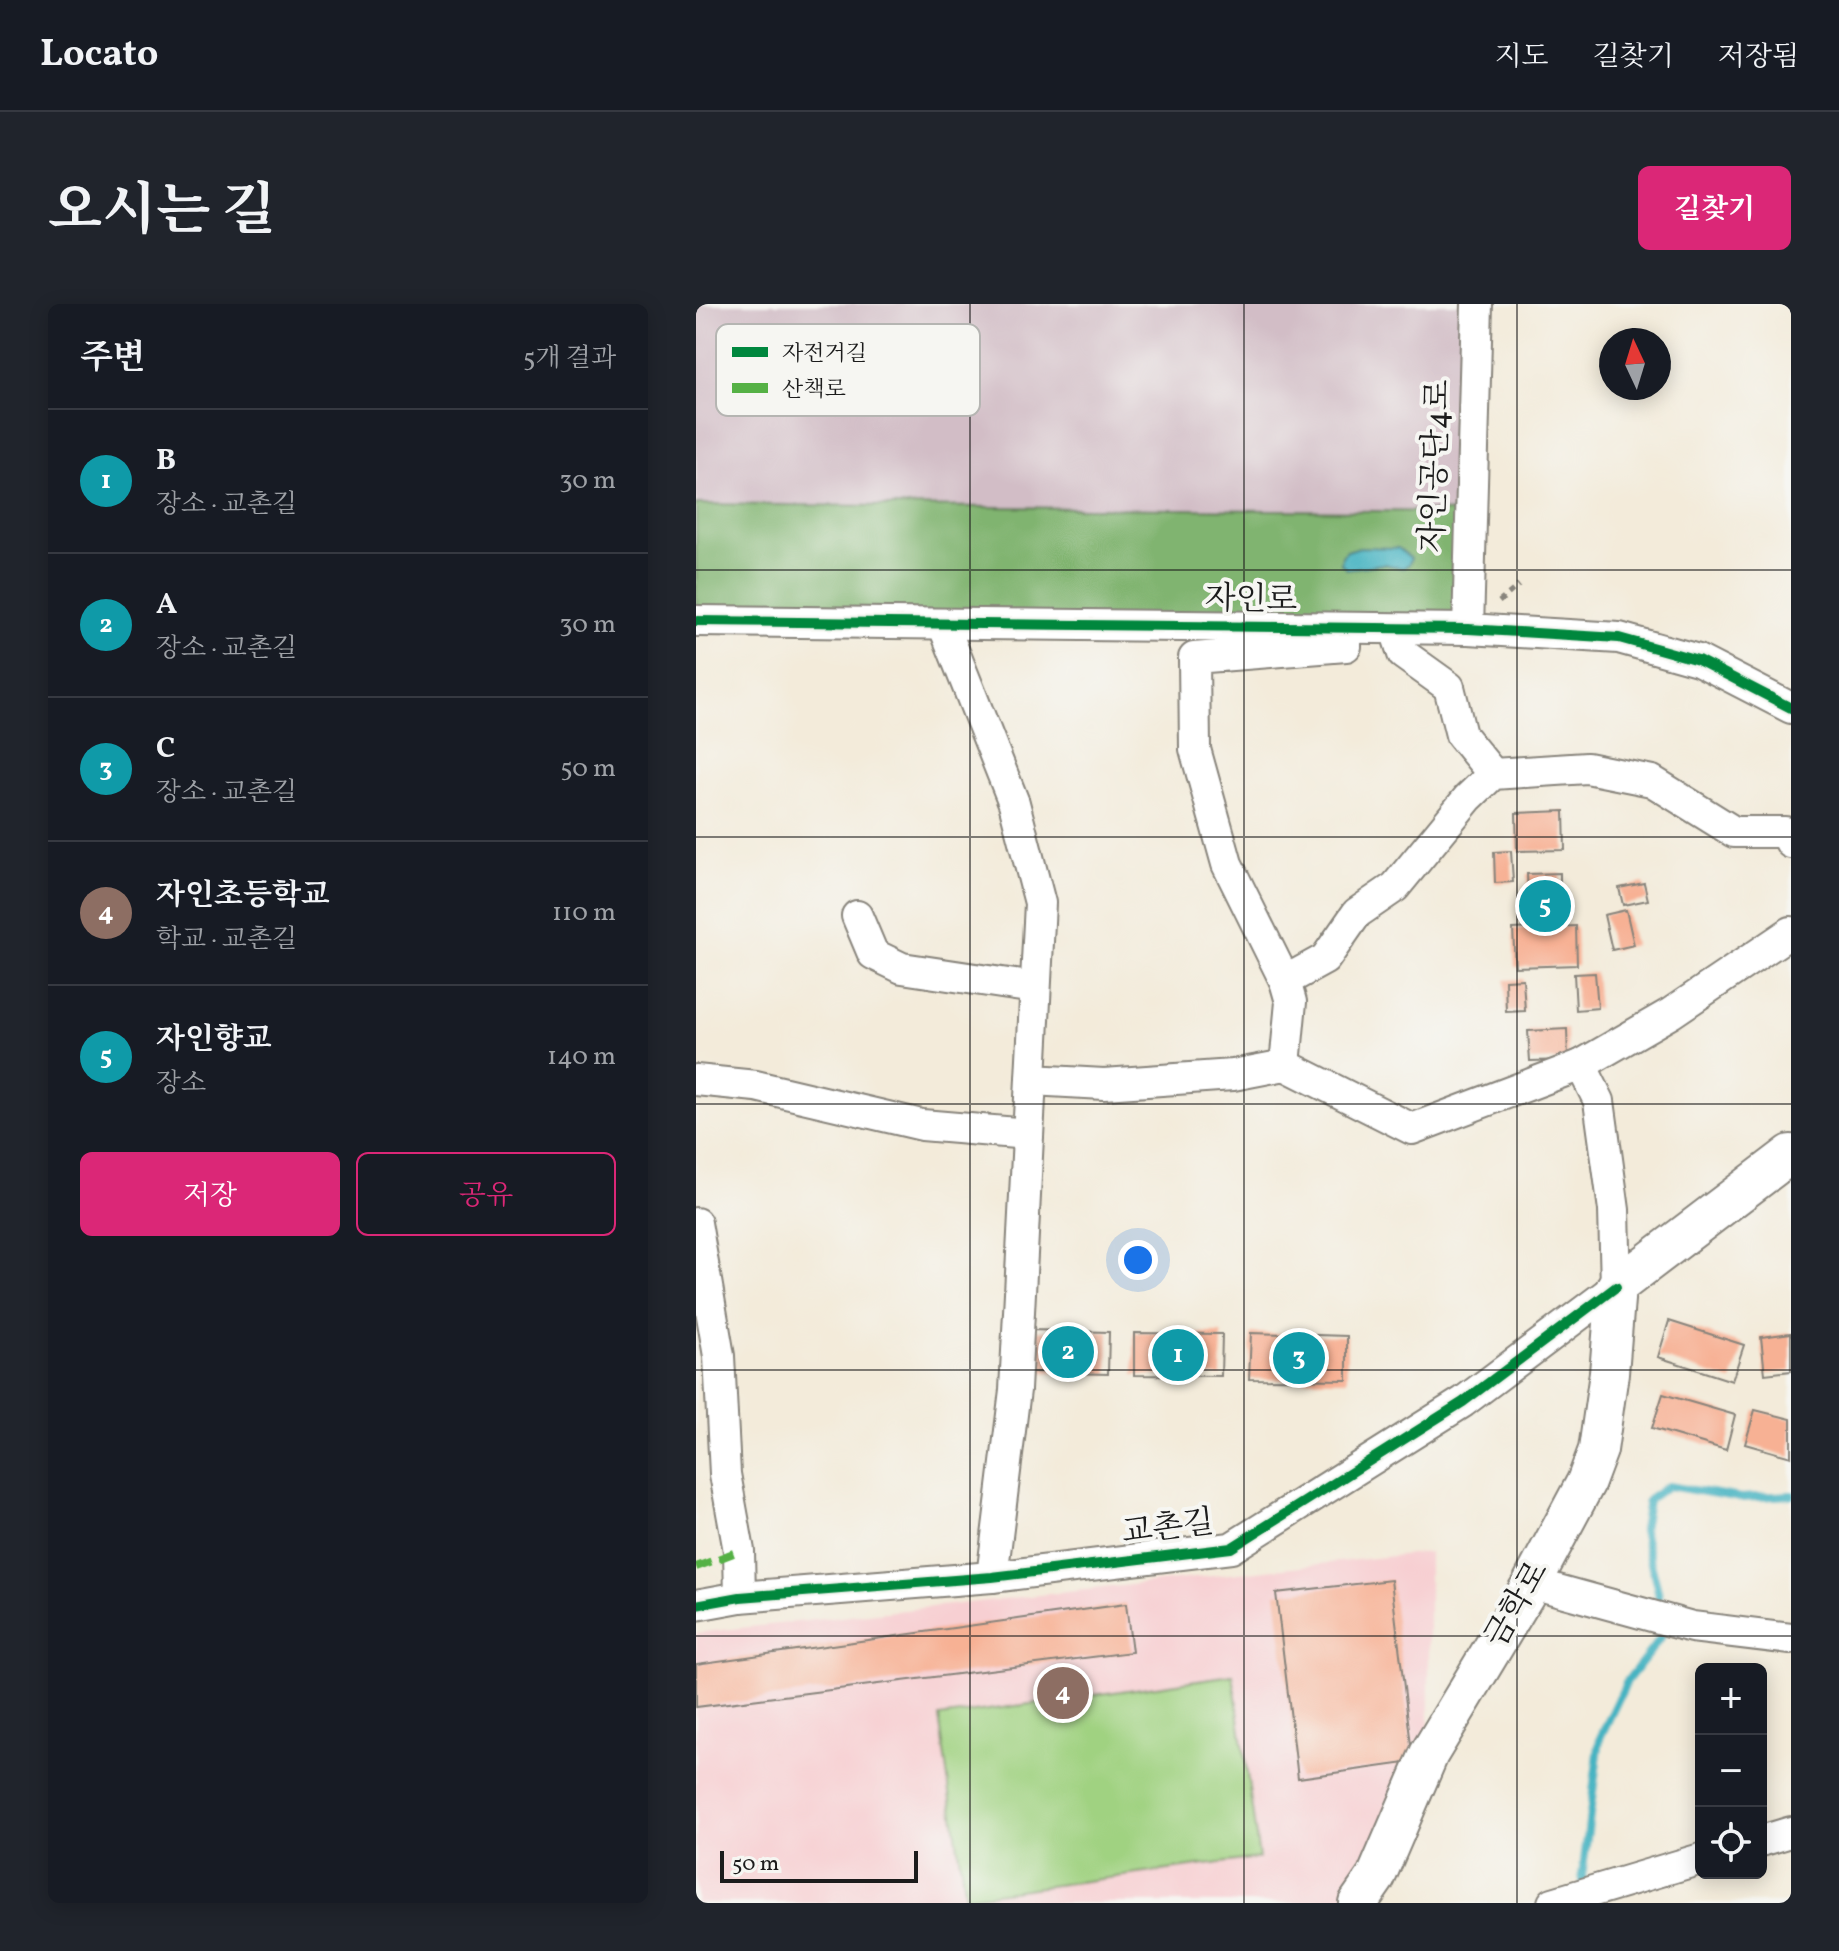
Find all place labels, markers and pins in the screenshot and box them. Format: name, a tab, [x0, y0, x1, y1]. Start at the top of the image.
pin: 5	[1519, 876, 1571, 936]
pin: 2	[1042, 1322, 1094, 1382]
pin: 1	[1152, 1325, 1204, 1385]
pin: 3	[1273, 1328, 1325, 1388]
pin: 4	[1037, 1663, 1089, 1723]

